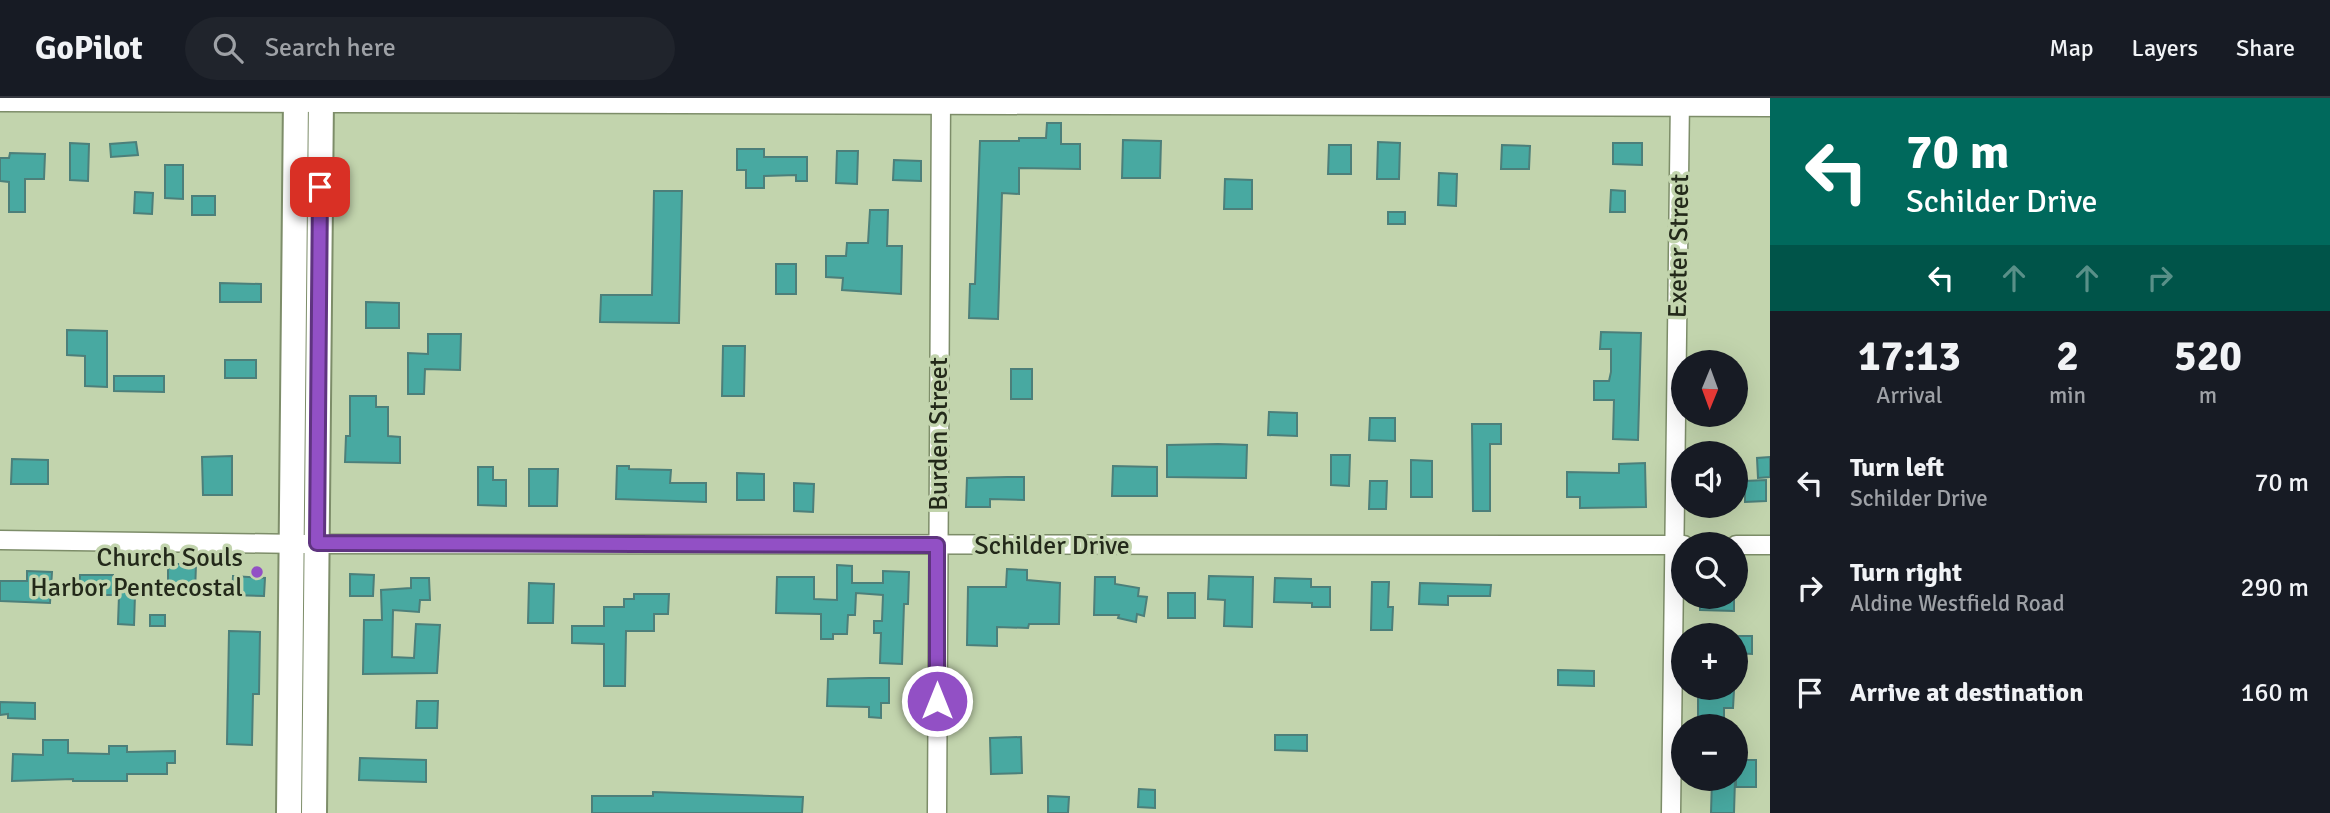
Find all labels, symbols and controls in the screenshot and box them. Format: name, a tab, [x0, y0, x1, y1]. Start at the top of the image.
search box	[185, 17, 675, 80]
text: GoPilot	[35, 28, 143, 69]
icon: search	[209, 29, 247, 67]
text: Search here	[265, 32, 396, 64]
text: Map	[2049, 33, 2094, 63]
text: Layers	[2132, 33, 2198, 63]
text: Share	[2236, 33, 2295, 63]
text: 70 m	[1906, 122, 2009, 182]
icon: left	[1791, 126, 1882, 217]
pin	[290, 157, 350, 217]
icon: arrive	[301, 168, 339, 206]
street label: Exeter Street	[1662, 174, 1696, 318]
text: Schilder Drive	[1906, 182, 2098, 221]
icon: left	[1922, 259, 1960, 297]
icon: ahead	[1995, 259, 2033, 297]
icon: ahead	[2068, 259, 2106, 297]
icon: right	[2141, 259, 2179, 297]
text: 17:13	[1858, 331, 1961, 382]
text: 2	[2056, 331, 2079, 382]
text: 520	[2174, 331, 2242, 382]
north arrow	[1671, 350, 1748, 427]
map controls	[1671, 350, 1748, 791]
street label: Burden Street	[923, 357, 955, 511]
text: Arrival	[1876, 381, 1943, 410]
text: min	[2049, 381, 2086, 410]
text: m	[2199, 381, 2217, 410]
button: sound	[1671, 441, 1748, 518]
text: Turn left	[1850, 452, 1944, 484]
icon: left	[1791, 464, 1829, 502]
text: 70 m	[2254, 467, 2309, 499]
text: Schilder Drive	[1850, 484, 1988, 513]
street label: Schilder Drive	[974, 530, 1130, 562]
button: search	[1671, 532, 1748, 609]
place label: Church Souls Harbor Pentecostal	[30, 542, 243, 604]
text: Turn right	[1850, 557, 1962, 589]
marker: Church Souls Harbor Pentecostal	[249, 564, 265, 580]
icon: right	[1791, 569, 1829, 607]
text: 290 m	[2240, 572, 2309, 604]
text: Aldine Westfield Road	[1850, 589, 2065, 618]
button: +	[1671, 623, 1748, 700]
position arrow	[900, 664, 974, 738]
icon: arrive	[1791, 674, 1829, 712]
text: Arrive at destination	[1850, 677, 2083, 709]
text: 160 m	[2240, 677, 2309, 709]
button: −	[1671, 714, 1748, 791]

